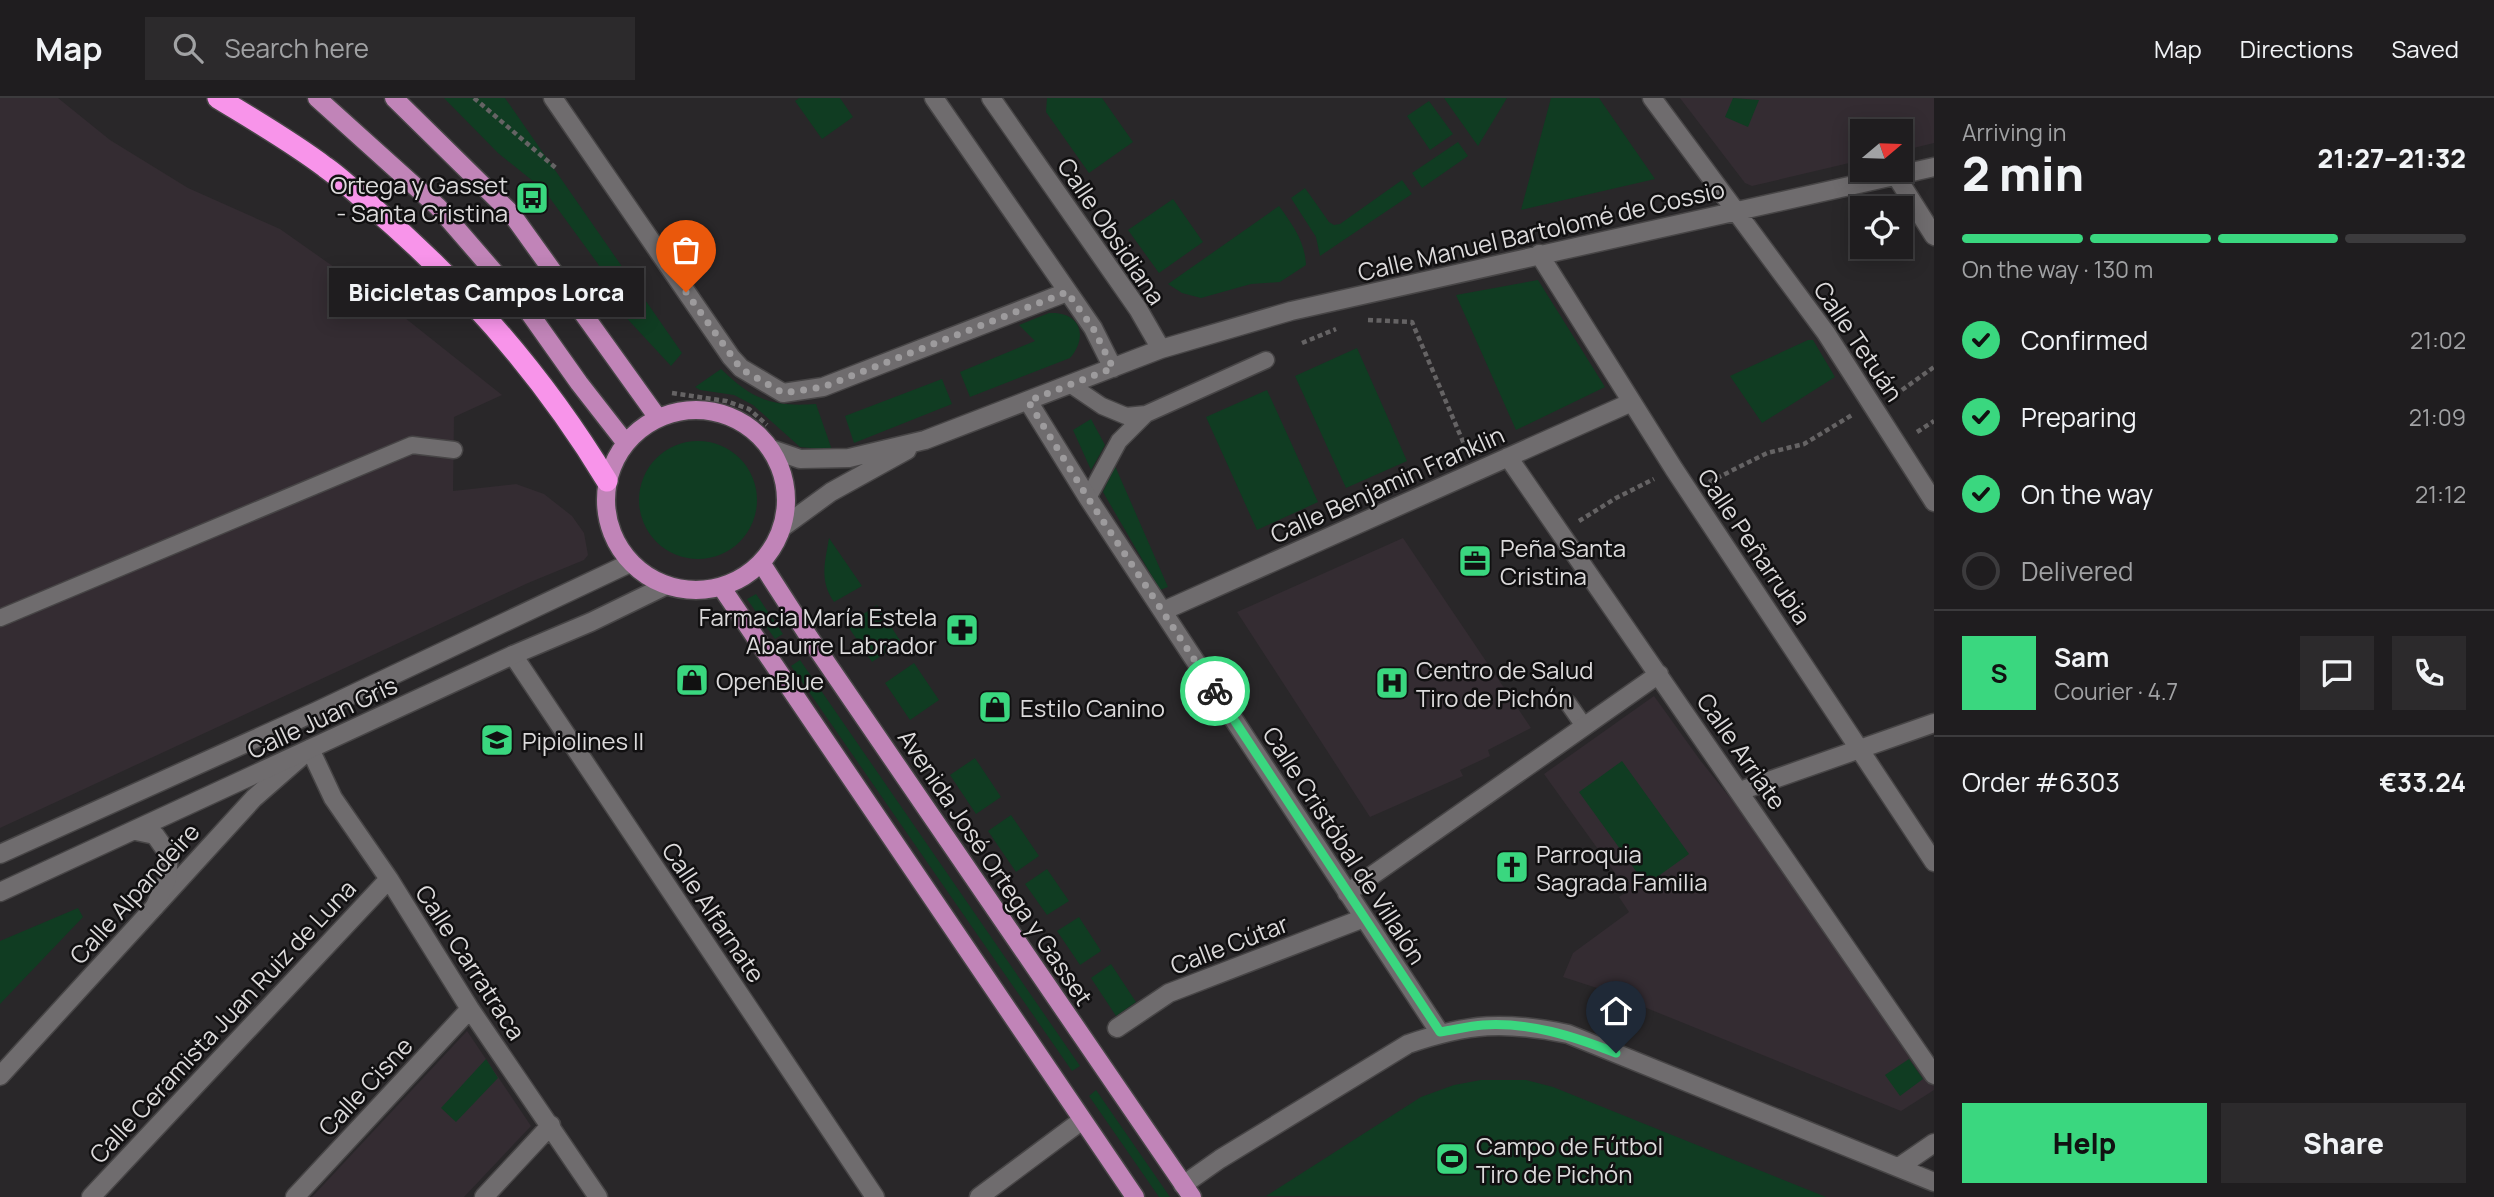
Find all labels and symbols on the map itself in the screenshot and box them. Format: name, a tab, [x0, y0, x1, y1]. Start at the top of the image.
north arrow	[1850, 119, 1913, 182]
street label: Calle Obsidiana	[1051, 151, 1173, 311]
place label: Ortega y Gasset - Santa Cristina	[330, 168, 508, 229]
street label: Calle Manuel Bartolomé de Cossio	[1354, 172, 1728, 288]
bus stop icon: Ortega y Gasset - Santa Cristina	[513, 179, 551, 217]
pin	[656, 220, 716, 292]
callout: Bicicletas Campos Lorca	[329, 268, 644, 316]
street label: Calle Tetuán	[1807, 274, 1911, 408]
street label: Calle Benjamin Franklin	[1265, 418, 1509, 550]
street label: Calle Peñarrubia	[1691, 462, 1819, 630]
place label: Peña Santa Cristina	[1500, 531, 1626, 592]
office icon: Peña Santa Cristina	[1456, 542, 1494, 580]
place label: Farmacia María Estela Abaurre Labrador	[699, 600, 937, 661]
pharmacy icon: Farmacia María Estela Abaurre Labrador	[943, 611, 981, 649]
place label: Centro de Salud Tiro de Pichón	[1416, 653, 1593, 714]
courier	[1180, 656, 1250, 726]
shop icon: OpenBlue	[673, 661, 711, 699]
place label: OpenBlue	[716, 664, 824, 697]
hospital icon: Centro de Salud Tiro de Pichón	[1373, 664, 1411, 702]
street label: Calle Juan Gris	[242, 668, 402, 766]
street label: Calle Arriate	[1690, 686, 1794, 816]
shop icon: Estilo Canino	[976, 688, 1014, 726]
place label: Estilo Canino	[1020, 691, 1165, 724]
street label: Calle Cristóbal de Villalón	[1256, 720, 1434, 970]
school or university icon: Pipiolines II	[478, 721, 516, 759]
street label: Avenida José Ortega y Gasset	[891, 722, 1101, 1012]
place label: Pipiolines II	[522, 724, 644, 757]
street label: Calle Alpandeire	[62, 815, 206, 971]
street label: Calle Alfarnate	[655, 836, 773, 988]
place label: Parroquia Sagrada Familia	[1536, 837, 1708, 898]
church icon: Parroquia Sagrada Familia	[1493, 848, 1531, 886]
street label: Calle Ceramista Juan Ruiz de Luna	[81, 872, 363, 1170]
street label: Calle Carratraca	[408, 878, 534, 1046]
street label: Calle Cútar	[1165, 906, 1293, 982]
pin	[1586, 981, 1646, 1053]
street label: Calle Cisne	[311, 1029, 419, 1143]
place label: Campo de Fútbol Tiro de Pichón	[1476, 1129, 1663, 1190]
sports icon: Campo de Fútbol Tiro de Pichón	[1433, 1140, 1471, 1178]

